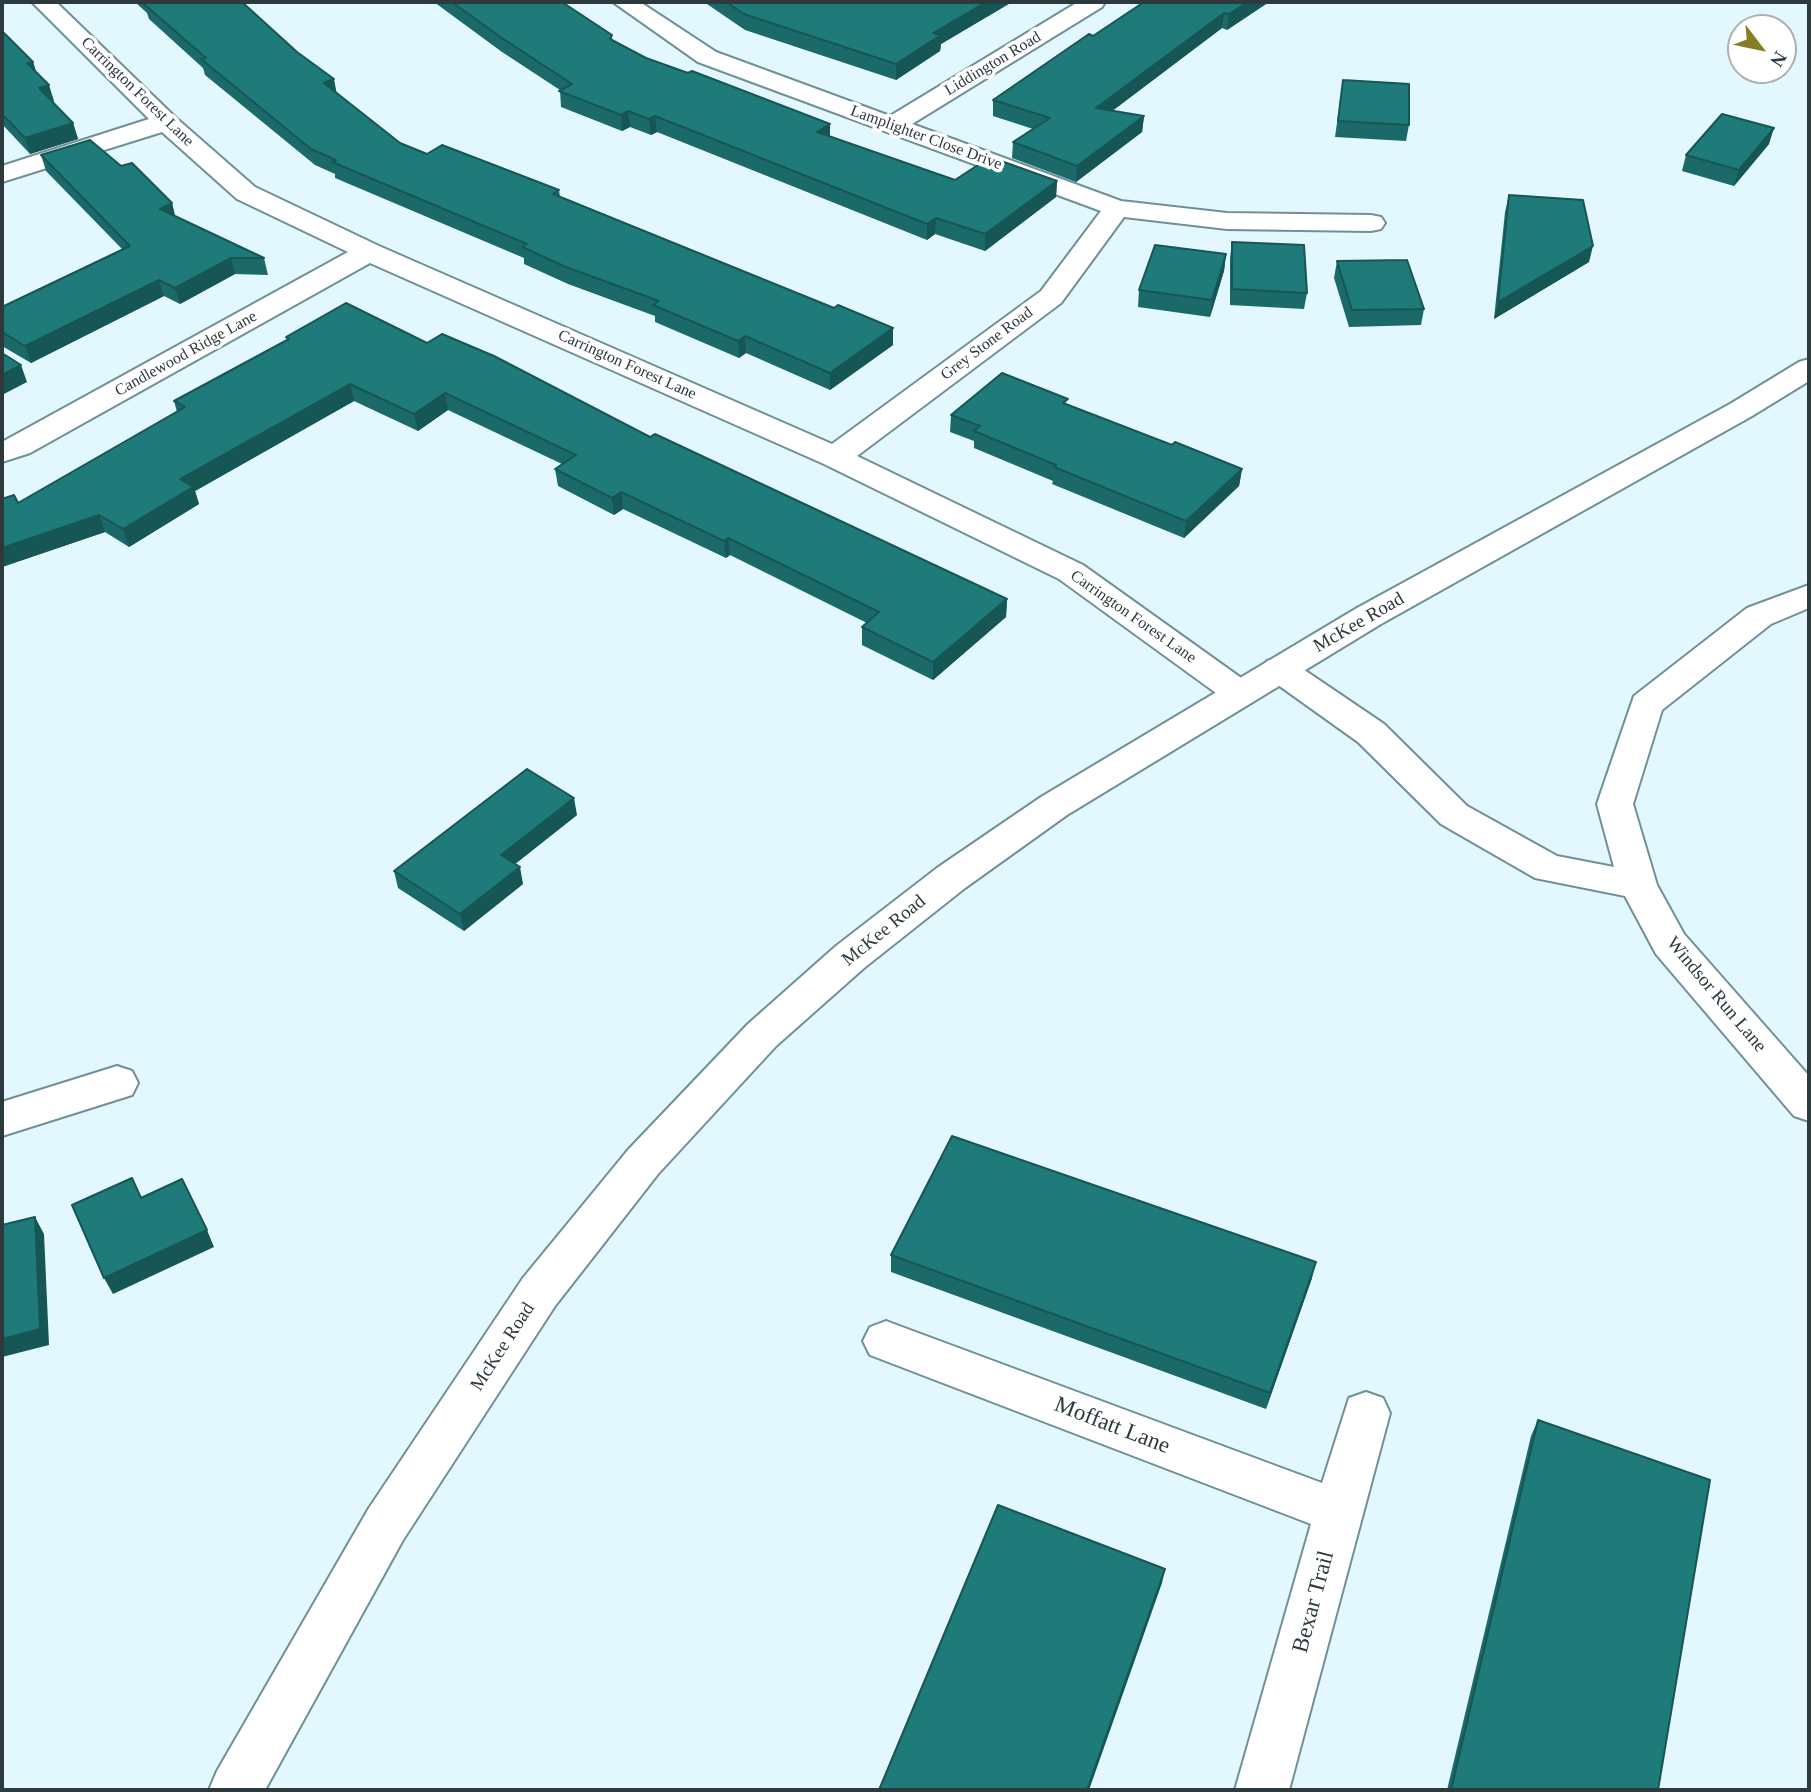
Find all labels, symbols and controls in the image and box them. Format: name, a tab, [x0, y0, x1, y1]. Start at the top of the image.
north arrow	[1727, 14, 1797, 84]
street label: Liddington Road	[941, 28, 1045, 100]
street label: Carrington Forest Lane	[77, 33, 197, 151]
text: N	[1766, 48, 1791, 71]
street label: Lamplighter Close Drive	[848, 102, 1004, 174]
street label: Grey Stone Road	[937, 303, 1037, 385]
street label: Candlewood Ridge Lane	[112, 307, 260, 401]
street label: Carrington Forest Lane	[555, 326, 699, 404]
street label: Carrington Forest Lane	[1066, 566, 1200, 668]
street label: McKee Road	[1310, 588, 1408, 658]
street label: McKee Road	[838, 890, 930, 972]
street label: Windsor Run Lane	[1661, 933, 1771, 1057]
street label: McKee Road	[466, 1299, 540, 1395]
street label: Moffatt Lane	[1050, 1391, 1174, 1461]
street label: Bexar Trail	[1287, 1548, 1341, 1656]

